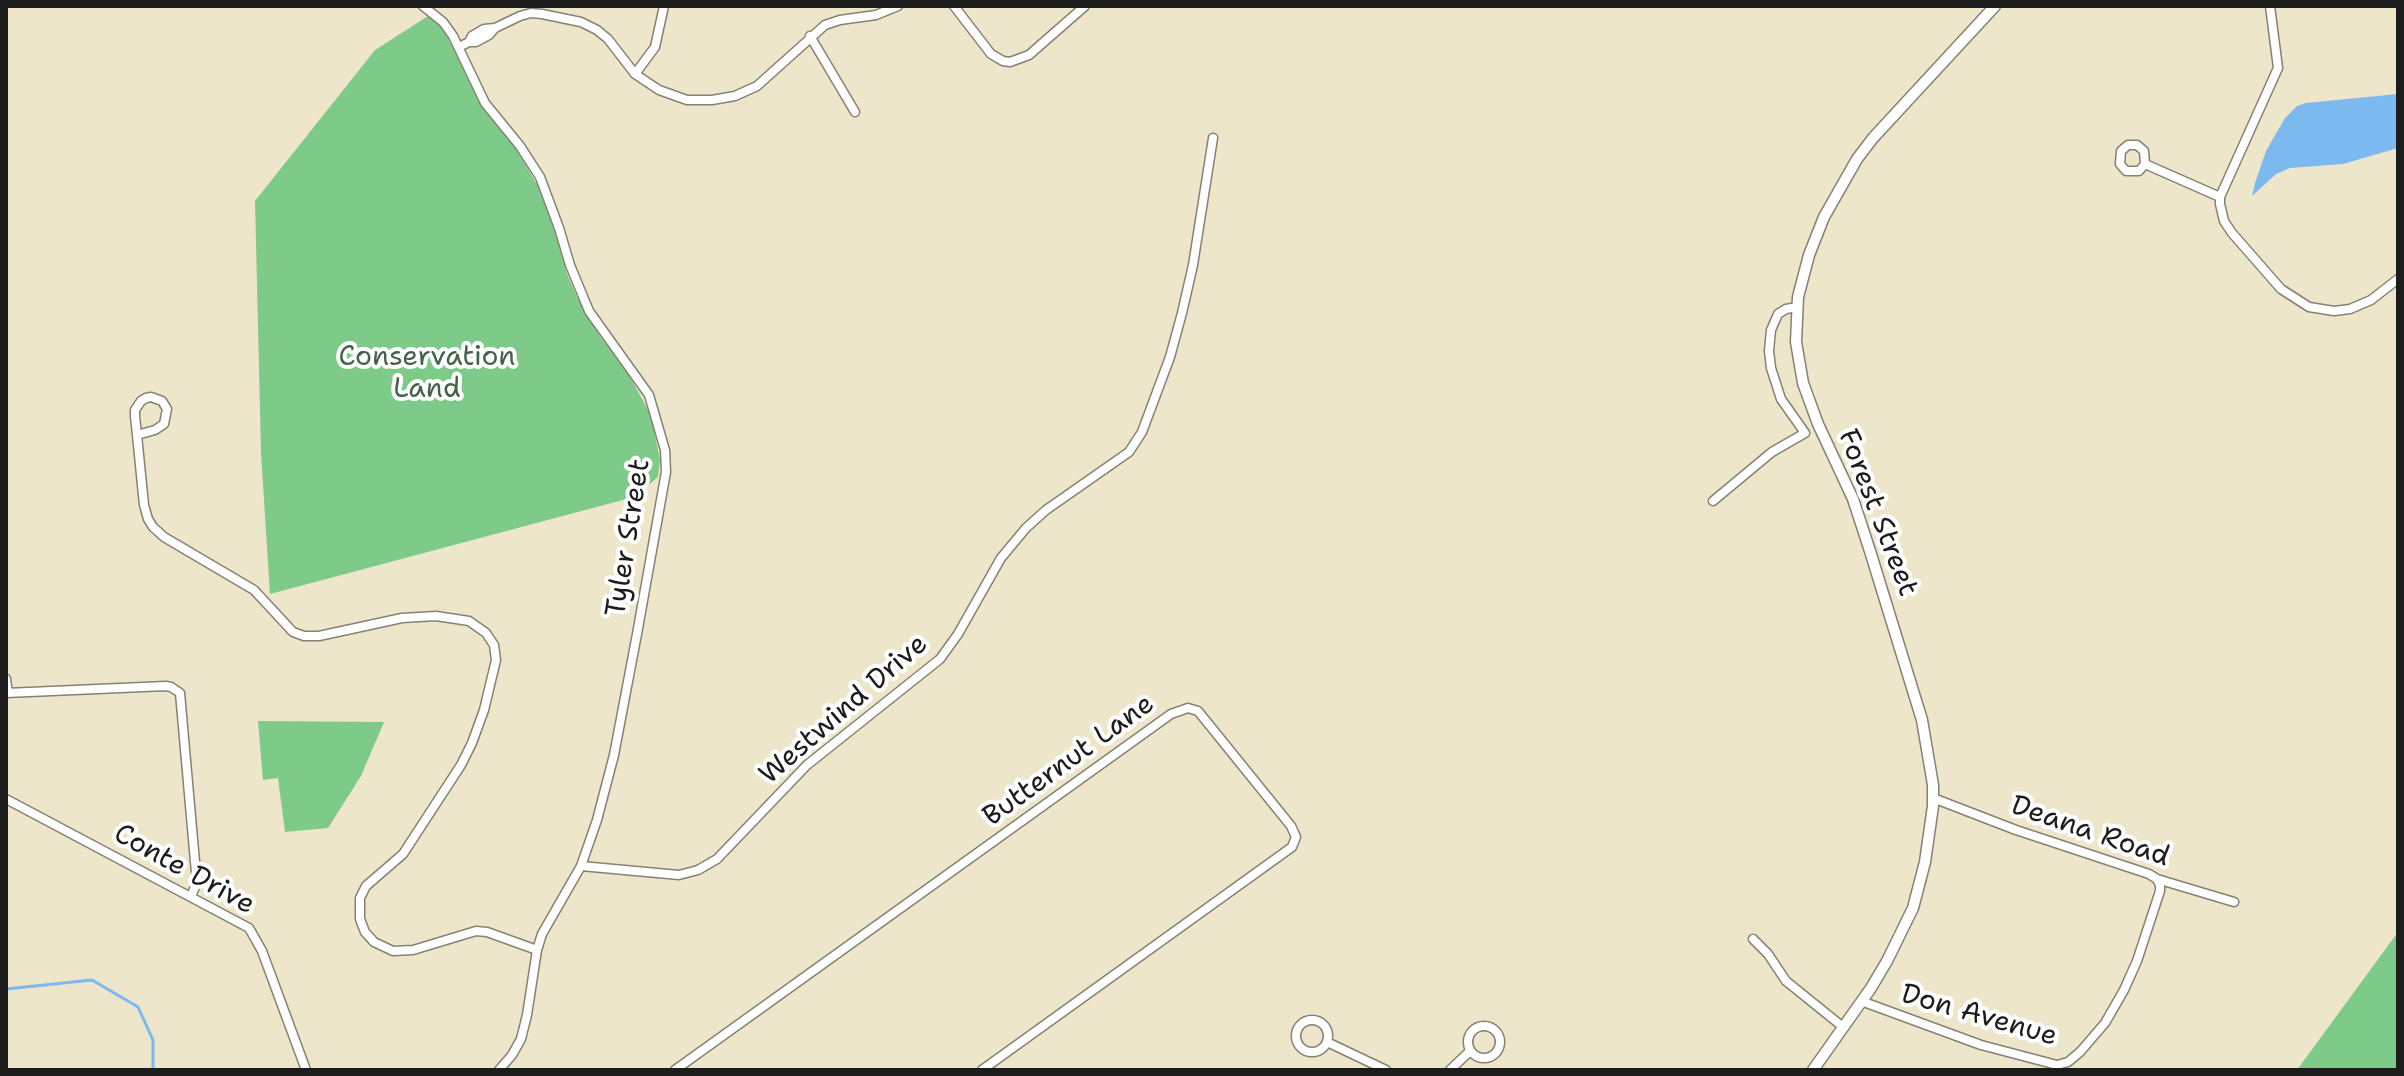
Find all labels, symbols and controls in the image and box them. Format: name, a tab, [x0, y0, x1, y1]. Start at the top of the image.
park label: Conservation Land	[339, 341, 515, 407]
street label: Forest Street	[1830, 425, 1924, 601]
street label: Tyler Street	[600, 457, 658, 619]
street label: Westwind Drive	[753, 628, 935, 792]
street label: Butternut Lane	[977, 688, 1161, 834]
street label: Deana Road	[2006, 789, 2174, 875]
street label: Conte Drive	[108, 818, 260, 922]
street label: Don Avenue	[1897, 978, 2061, 1054]

